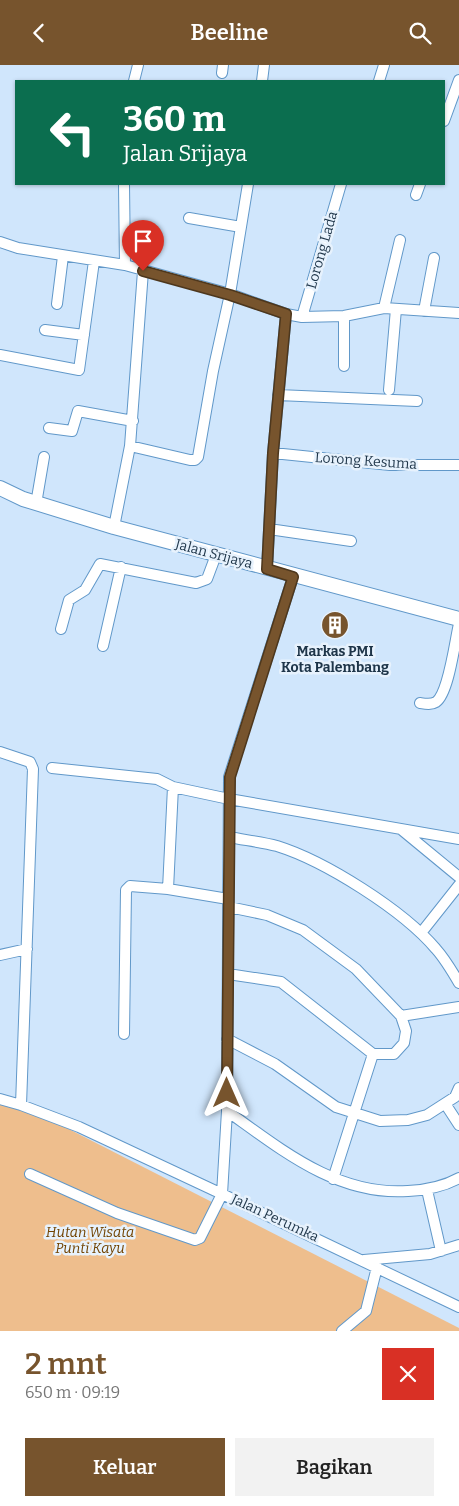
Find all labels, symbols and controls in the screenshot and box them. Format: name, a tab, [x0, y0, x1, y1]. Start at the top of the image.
icon: back	[25, 19, 53, 47]
text: Beeline	[191, 19, 268, 46]
icon: search	[406, 19, 434, 47]
text: 360 m	[123, 98, 226, 140]
icon: left	[40, 100, 105, 165]
text: Jalan Srijaya	[123, 140, 247, 167]
street label: Lorong Lada	[303, 209, 341, 291]
pin	[122, 220, 164, 271]
icon: arrive	[129, 227, 157, 255]
street label: Lorong Kesuma	[314, 449, 418, 473]
street label: Jalan Srijaya	[173, 535, 255, 573]
building icon: Markas PMI Kota Palembang	[320, 610, 350, 640]
place label: Markas PMI Kota Palembang	[281, 643, 389, 676]
position arrow	[200, 1066, 252, 1118]
street label: Jalan Perumka	[228, 1190, 322, 1246]
park label: Hutan Wisata Punti Kayu	[46, 1224, 134, 1257]
text: 2 mnt	[25, 1346, 107, 1382]
button: close	[382, 1348, 434, 1400]
text: 650 m · 09:19	[25, 1383, 120, 1402]
button: Keluar	[25, 1438, 225, 1496]
button: Bagikan	[235, 1438, 434, 1496]

